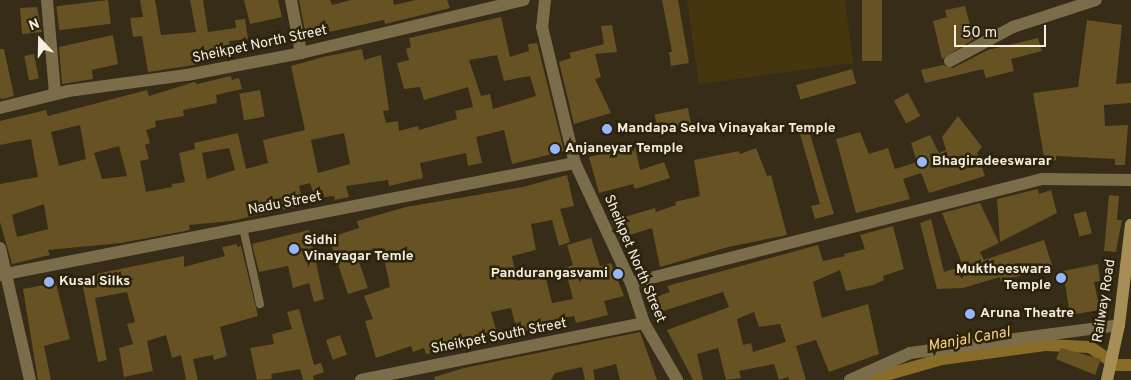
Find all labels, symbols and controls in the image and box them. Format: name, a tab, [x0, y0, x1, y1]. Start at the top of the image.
north arrow	[15, 15, 65, 65]
scale bar	[956, 15, 1048, 47]
text: N	[27, 16, 42, 35]
street label: Sheikpet North Street	[191, 23, 329, 67]
text: 50 m	[962, 24, 997, 43]
place label: Mandapa Selva Vinayakar Temple	[617, 121, 836, 137]
marker: Mandapa Selva Vinayakar Temple	[601, 123, 613, 135]
place label: Anjaneyar Temple	[565, 141, 683, 157]
marker: Anjaneyar Temple	[549, 143, 561, 155]
place label: Bhagiradeeswarar	[932, 154, 1051, 170]
marker: Bhagiradeeswarar	[916, 156, 928, 168]
street label: Nadu Street	[247, 189, 323, 219]
street label: Sheikpet North Street	[599, 193, 669, 325]
place label: Sidhi Vinayagar Temle	[304, 233, 413, 266]
marker: Sidhi Vinayagar Temle	[288, 243, 300, 255]
street label: Railway Road	[1090, 258, 1120, 344]
place label: Muktheeswara Temple	[956, 262, 1051, 294]
place label: Pandurangasvami	[491, 266, 608, 282]
marker: Pandurangasvami	[612, 268, 624, 280]
marker: Muktheeswara Temple	[1055, 272, 1067, 284]
place label: Kusal Silks	[59, 274, 130, 290]
marker: Kusal Silks	[43, 276, 55, 288]
place label: Aruna Theatre	[980, 306, 1074, 322]
marker: Aruna Theatre	[964, 308, 976, 320]
street label: Sheikpet South Street	[430, 316, 568, 358]
water label: Manjal Canal	[927, 324, 1011, 356]

